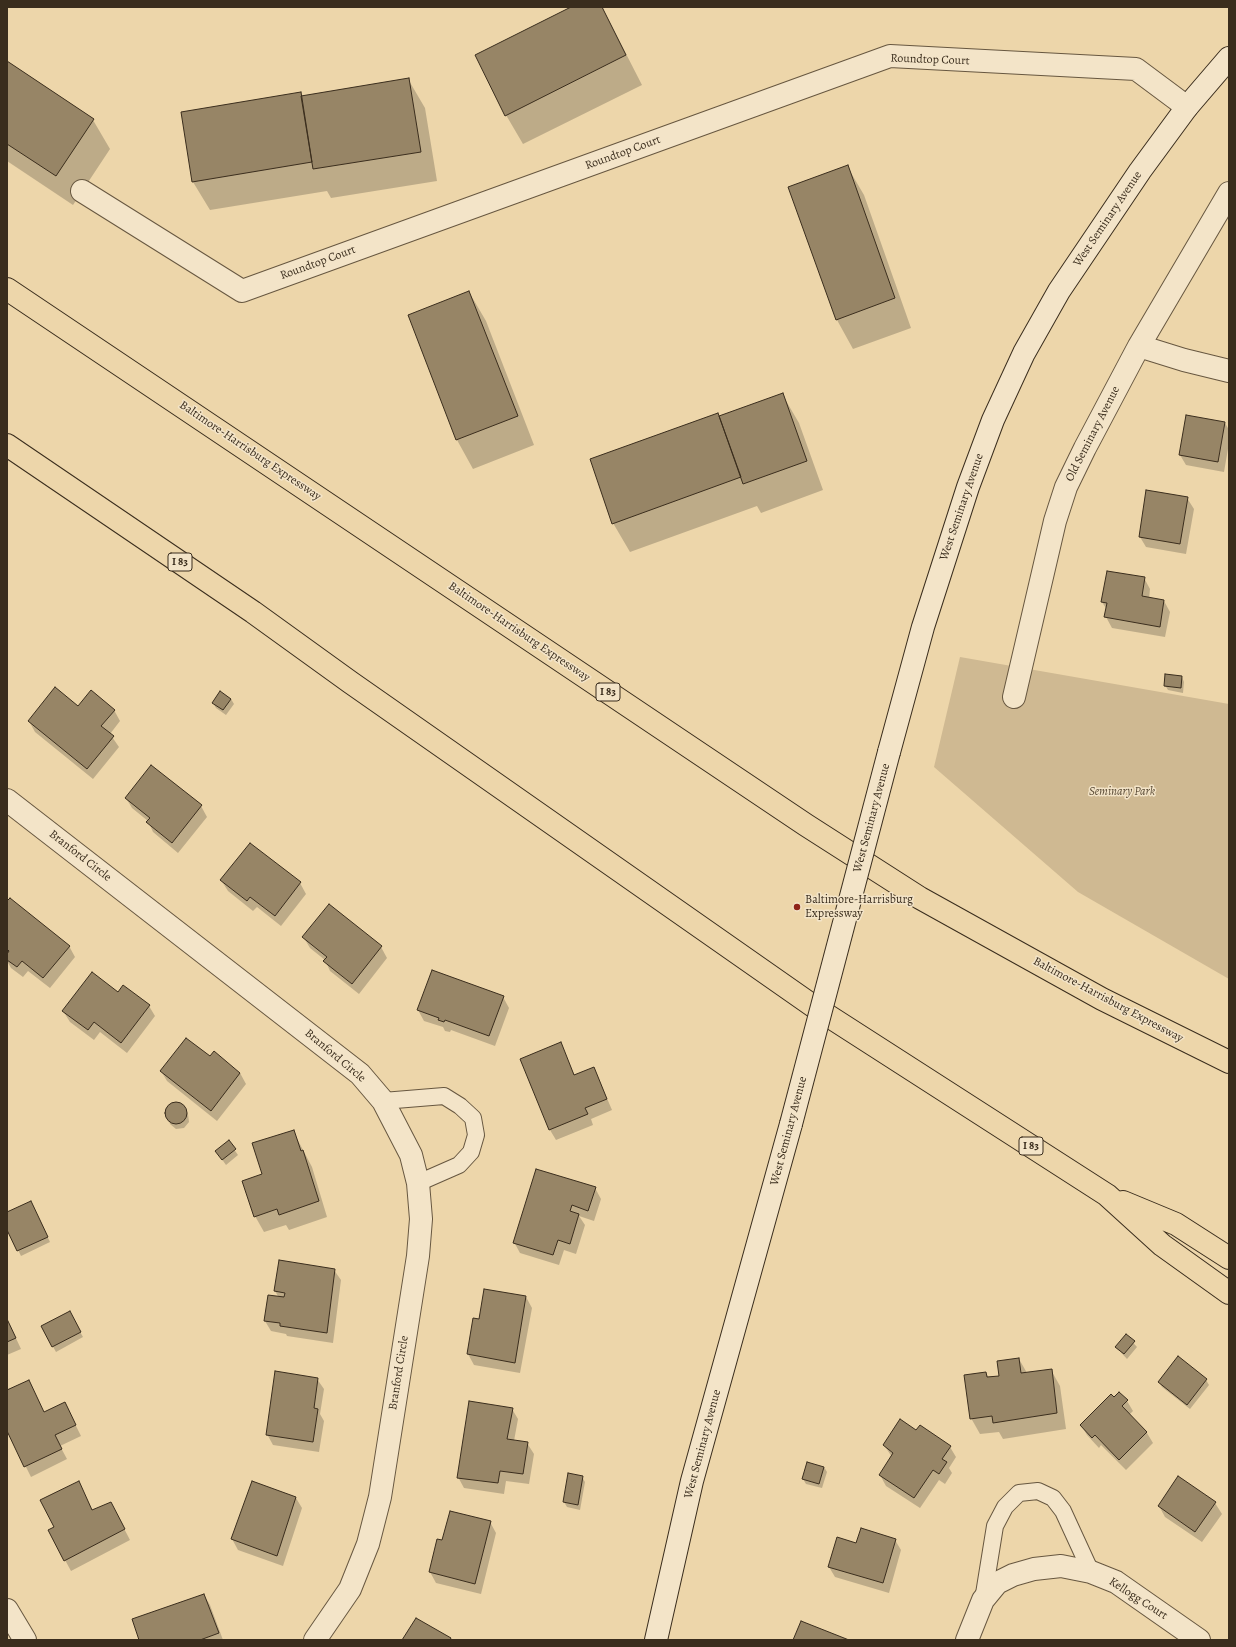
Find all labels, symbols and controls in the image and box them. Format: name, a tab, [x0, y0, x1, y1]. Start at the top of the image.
street label: Roundtop Court	[890, 51, 970, 69]
street label: Roundtop Court	[583, 133, 663, 173]
street label: West Seminary Avenue	[1071, 169, 1145, 269]
street label: Roundtop Court	[278, 243, 358, 283]
street label: Old Seminary Avenue	[1063, 384, 1123, 484]
street label: Baltimore-Harrisburg Expressway	[176, 398, 324, 504]
street label: West Seminary Avenue	[937, 452, 987, 562]
road number: I 83	[168, 553, 192, 571]
street label: Baltimore-Harrisburg Expressway	[445, 579, 593, 685]
road number: I 83	[596, 683, 620, 701]
street label: West Seminary Avenue	[851, 762, 893, 874]
park label: Seminary Park	[1089, 785, 1155, 799]
street label: Branford Circle	[46, 827, 114, 885]
place label: Baltimore-Harrisburg Expressway	[805, 893, 913, 921]
marker: Baltimore-Harrisburg Expressway	[792, 902, 802, 912]
street label: Baltimore-Harrisburg Expressway	[1030, 954, 1186, 1046]
street label: Branford Circle	[302, 1026, 368, 1086]
street label: West Seminary Avenue	[768, 1075, 810, 1187]
road number: I 83	[1019, 1137, 1043, 1155]
street label: Branford Circle	[386, 1335, 412, 1411]
street label: West Seminary Avenue	[682, 1388, 724, 1500]
street label: Kellogg Court	[1106, 1575, 1170, 1623]

